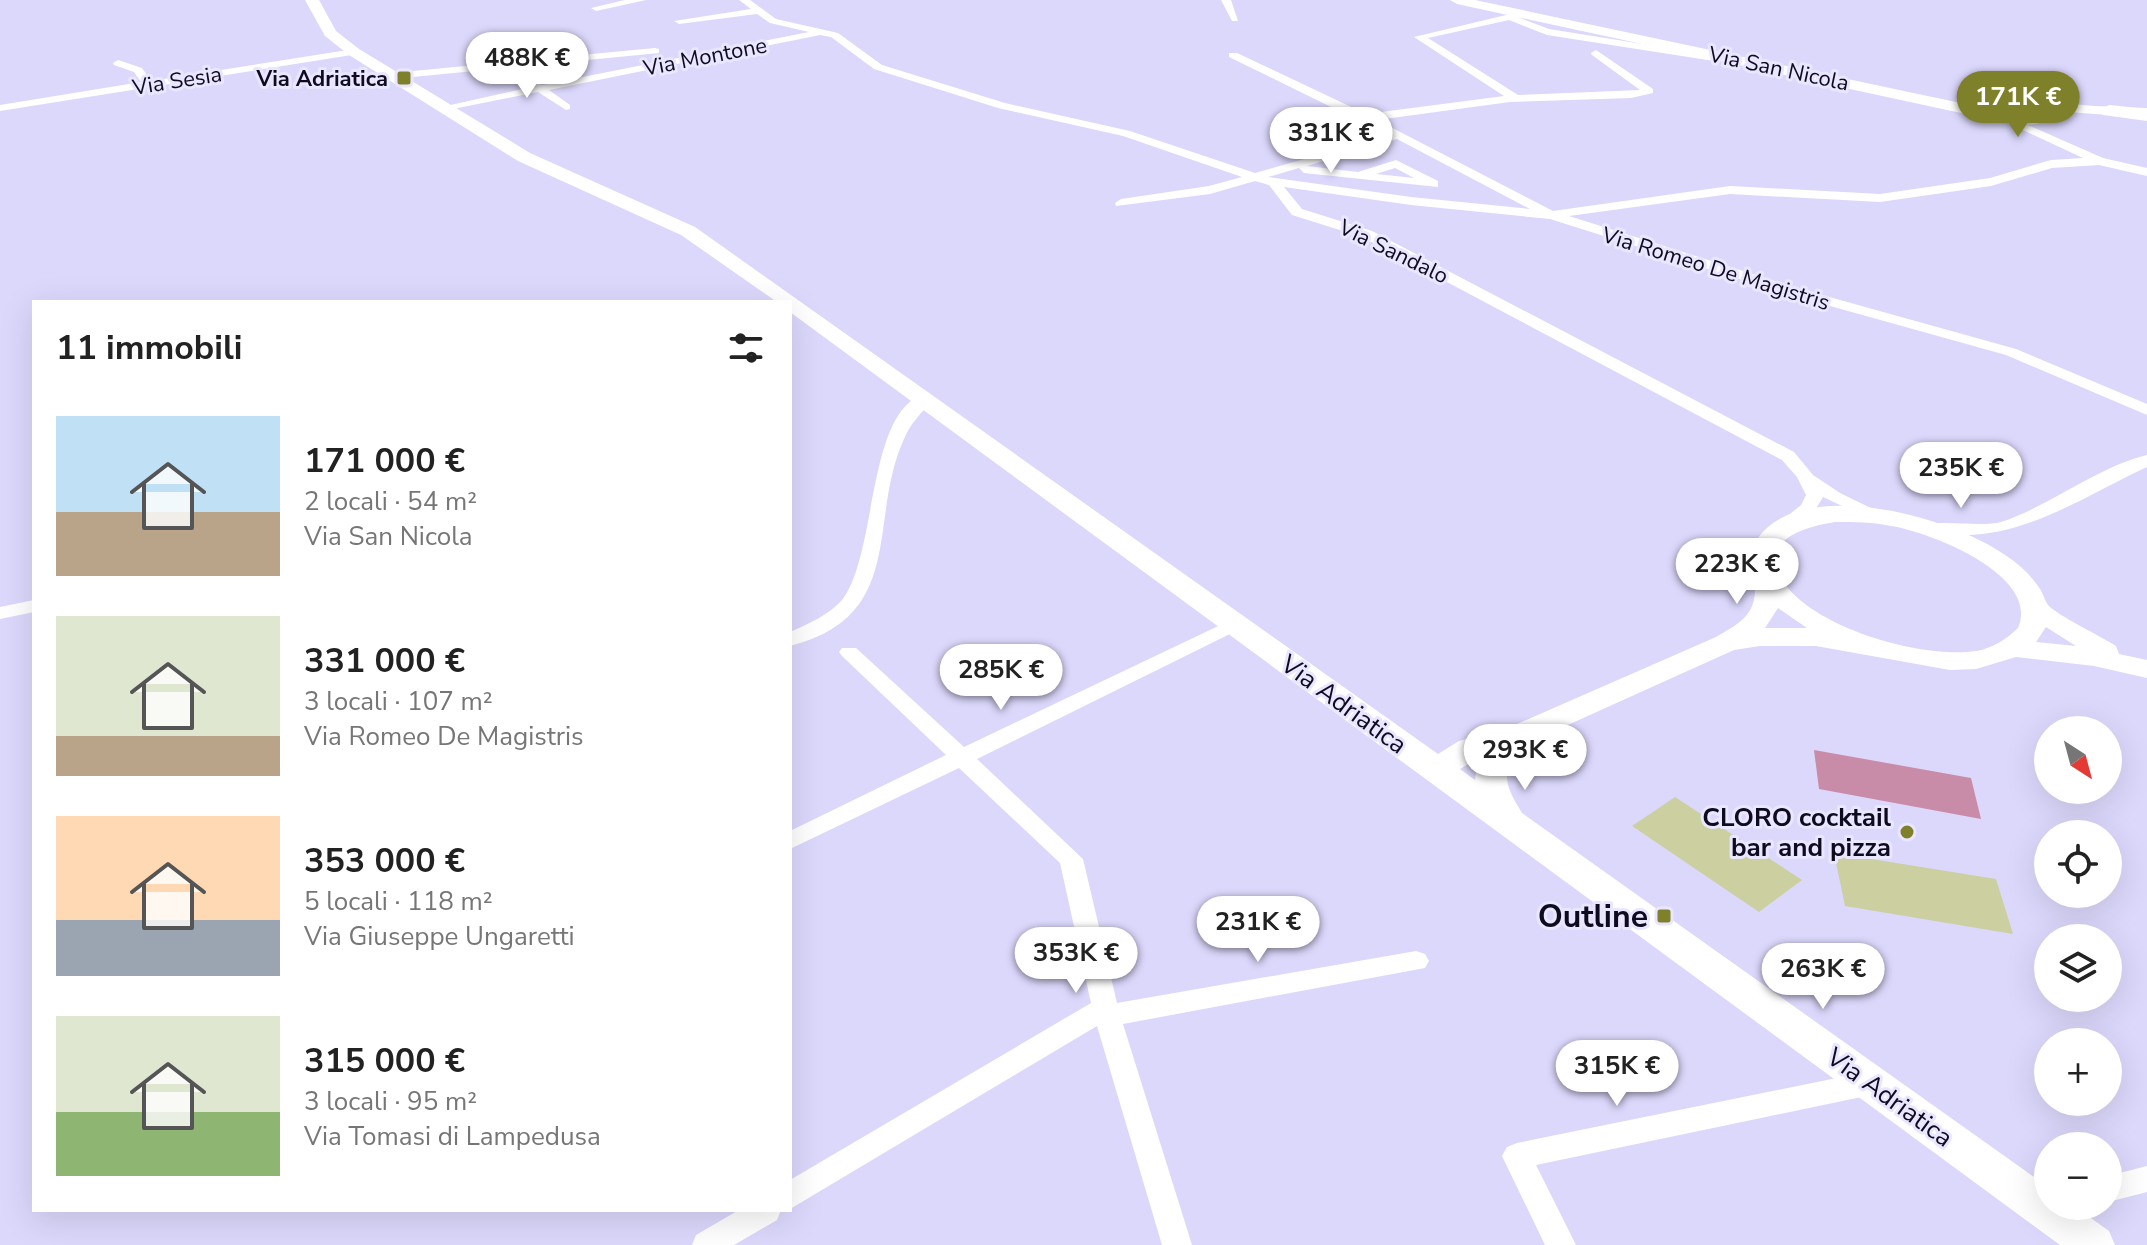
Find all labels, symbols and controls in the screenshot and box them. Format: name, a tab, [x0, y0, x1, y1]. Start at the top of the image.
street label: Via Montone	[640, 30, 769, 84]
pin: 488K €	[462, 32, 592, 100]
street label: Via San Nicola	[1705, 39, 1852, 98]
text: 488K €	[484, 40, 570, 75]
street label: Via Sesia	[129, 59, 224, 103]
place label: Via Adriatica	[256, 64, 388, 94]
marker: Via Adriatica	[395, 69, 413, 87]
pin: 171K €	[1953, 71, 2083, 139]
text: 171K €	[1975, 79, 2061, 114]
pin: 331K €	[1266, 107, 1396, 175]
text: 331K €	[1288, 115, 1374, 150]
street label: Via Sandalo	[1333, 212, 1453, 291]
street label: Via Romeo De Magistris	[1597, 220, 1833, 318]
text: 11 immobili	[56, 325, 242, 371]
icon: filters	[724, 326, 768, 370]
text: 171 000 €	[304, 438, 465, 484]
pin: 235K €	[1896, 442, 2026, 510]
icon: home	[120, 448, 216, 544]
text: 235K €	[1918, 450, 2004, 485]
text: 2 locali · 54 m²	[304, 484, 477, 519]
text: Via San Nicola	[304, 519, 473, 554]
pin: 223K €	[1672, 538, 1802, 606]
text: 223K €	[1694, 546, 1780, 581]
text: 331 000 €	[304, 638, 465, 684]
pin: 285K €	[936, 644, 1066, 712]
street label: Via Adriatica	[1273, 646, 1414, 762]
icon: home	[120, 648, 216, 744]
text: 285K €	[958, 652, 1044, 687]
text: 3 locali · 107 m²	[304, 684, 493, 719]
north arrow	[2034, 716, 2122, 804]
map controls	[2034, 716, 2122, 1220]
text: Via Romeo De Magistris	[304, 719, 584, 754]
pin: 293K €	[1460, 724, 1590, 792]
text: 293K €	[1482, 732, 1568, 767]
place label: CLORO cocktail bar and pizza	[1702, 800, 1892, 865]
button: locate	[2034, 820, 2122, 908]
marker: CLORO cocktail bar and pizza	[1898, 823, 1916, 841]
text: 353 000 €	[304, 838, 465, 884]
icon: home	[120, 848, 216, 944]
text: 5 locali · 118 m²	[304, 884, 493, 919]
place label: Outline	[1538, 895, 1648, 938]
pin: 231K €	[1193, 896, 1323, 964]
text: 231K €	[1215, 904, 1301, 939]
marker: Outline	[1655, 907, 1673, 925]
text: Via Giuseppe Ungaretti	[304, 919, 575, 954]
button: layers	[2034, 924, 2122, 1012]
pin: 353K €	[1011, 927, 1141, 995]
text: 353K €	[1033, 935, 1119, 970]
pin: 263K €	[1758, 943, 1888, 1011]
text: 263K €	[1780, 951, 1866, 986]
button: +	[2034, 1028, 2122, 1116]
text: 315 000 €	[304, 1038, 465, 1084]
street label: Via Adriatica	[1819, 1039, 1960, 1155]
pin: 315K €	[1552, 1040, 1682, 1108]
icon: home	[120, 1048, 216, 1144]
text: 315K €	[1574, 1048, 1660, 1083]
text: 3 locali · 95 m²	[304, 1084, 477, 1119]
text: Via Tomasi di Lampedusa	[304, 1119, 601, 1154]
button: −	[2034, 1132, 2122, 1220]

